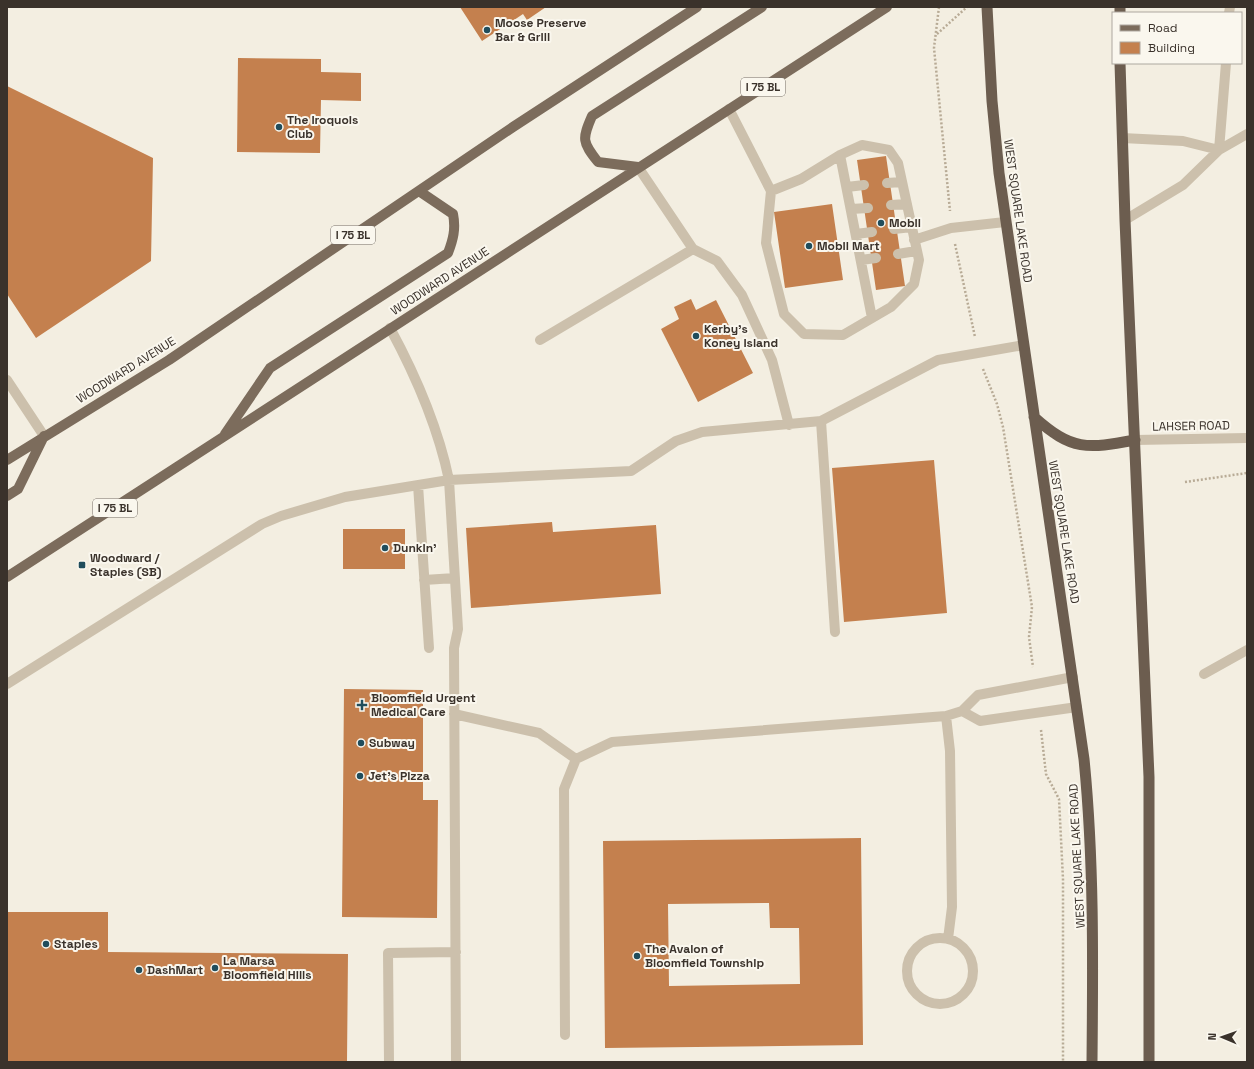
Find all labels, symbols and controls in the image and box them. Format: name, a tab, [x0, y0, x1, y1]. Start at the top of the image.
legend	[1112, 12, 1242, 64]
place label: Moose Preserve Bar & Grill	[495, 15, 587, 45]
text: Road	[1148, 20, 1177, 36]
marker: Moose Preserve Bar & Grill	[482, 25, 492, 35]
text: Building	[1148, 40, 1195, 56]
road number: I 75 BL	[741, 78, 785, 96]
place label: The Iroquois Club	[287, 112, 358, 142]
marker: The Iroquois Club	[274, 122, 284, 132]
street label: WEST SQUARE LAKE ROAD	[1000, 138, 1036, 284]
place label: Mobil	[889, 215, 921, 231]
marker: Mobil	[876, 218, 886, 228]
road number: I 75 BL	[331, 226, 375, 244]
place label: Mobil Mart	[817, 238, 880, 254]
marker: Mobil Mart	[804, 241, 814, 251]
street label: WOODWARD AVENUE	[388, 243, 492, 319]
place label: Kerby's Koney Island	[704, 321, 778, 351]
marker: Kerby's Koney Island	[691, 331, 701, 341]
street label: WOODWARD AVENUE	[73, 333, 179, 407]
street label: LAHSER ROAD	[1152, 417, 1230, 435]
street label: WEST SQUARE LAKE ROAD	[1045, 459, 1083, 605]
road number: I 75 BL	[93, 499, 137, 517]
place label: Dunkin'	[393, 540, 436, 556]
marker: Dunkin'	[380, 543, 390, 553]
place label: Woodward / Staples (SB)	[90, 550, 162, 580]
marker: Woodward / Staples (SB)	[77, 560, 87, 570]
place label: Bloomfield Urgent Medical Care	[371, 690, 476, 720]
marker: Bloomfield Urgent Medical Care	[356, 699, 368, 711]
place label: Subway	[369, 735, 415, 751]
marker: Subway	[356, 738, 366, 748]
place label: Jet's Pizza	[368, 768, 430, 784]
marker: Jet's Pizza	[355, 771, 365, 781]
street label: WEST SQUARE LAKE ROAD	[1065, 783, 1089, 929]
place label: Staples	[54, 936, 98, 952]
marker: Staples	[41, 939, 51, 949]
place label: The Avalon of Bloomfield Township	[645, 941, 764, 971]
marker: The Avalon of Bloomfield Township	[632, 951, 642, 961]
place label: La Marsa Bloomfield Hills	[223, 953, 312, 983]
place label: DashMart	[147, 962, 203, 978]
marker: La Marsa Bloomfield Hills	[210, 963, 220, 973]
marker: DashMart	[134, 965, 144, 975]
north arrow	[1202, 1017, 1242, 1057]
text: N	[1205, 1033, 1219, 1041]

